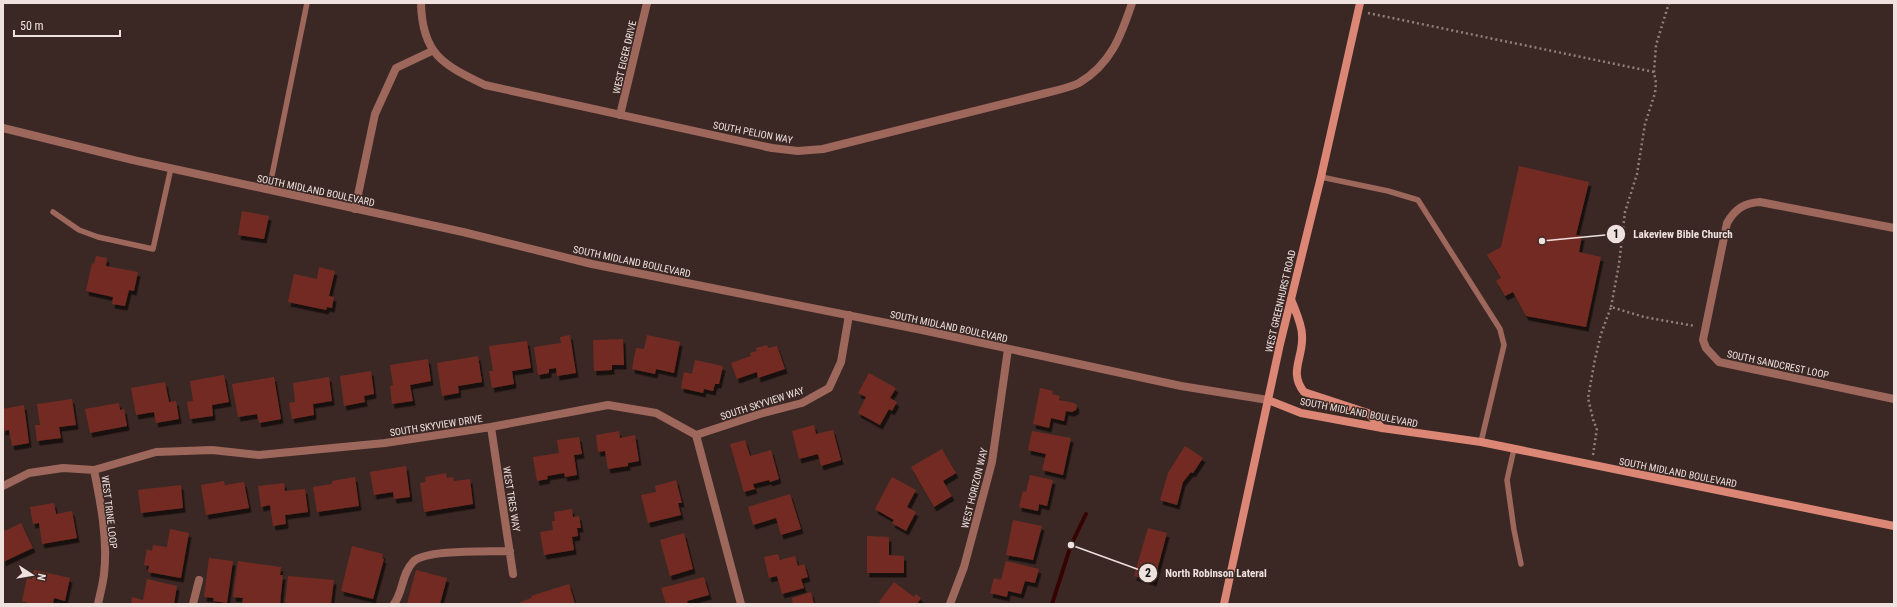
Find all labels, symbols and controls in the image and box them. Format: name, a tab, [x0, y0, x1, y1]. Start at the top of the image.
scale bar	[14, 12, 120, 38]
text: 50 m	[20, 19, 44, 33]
street label: WEST EIGER DRIVE	[611, 19, 638, 95]
street label: SOUTH PELION WAY	[712, 119, 794, 146]
street label: SOUTH MIDLAND BOULEVARD	[256, 173, 376, 208]
callout: Lakeview Bible Church	[1606, 223, 1741, 246]
text: 1	[1613, 227, 1619, 241]
text: Lakeview Bible Church	[1633, 228, 1733, 241]
street label: SOUTH MIDLAND BOULEVARD	[572, 244, 692, 279]
street label: WEST GREENHURST ROAD	[1263, 249, 1298, 353]
street label: SOUTH MIDLAND BOULEVARD	[889, 309, 1009, 344]
street label: SOUTH SANDCREST LOOP	[1726, 348, 1830, 381]
street label: SOUTH SKYVIEW WAY	[719, 385, 806, 422]
street label: SOUTH MIDLAND BOULEVARD	[1299, 396, 1419, 429]
street label: SOUTH SKYVIEW DRIVE	[389, 413, 483, 438]
street label: WEST HORIZON WAY	[959, 446, 990, 530]
street label: SOUTH MIDLAND BOULEVARD	[1618, 456, 1738, 489]
street label: WEST TRES WAY	[501, 466, 522, 533]
street label: WEST TRINE LOOP	[100, 475, 119, 550]
north arrow	[12, 555, 52, 595]
callout: North Robinson Lateral	[1138, 562, 1275, 585]
text: 2	[1145, 566, 1151, 580]
text: North Robinson Lateral	[1165, 567, 1267, 580]
text: N	[34, 572, 48, 582]

